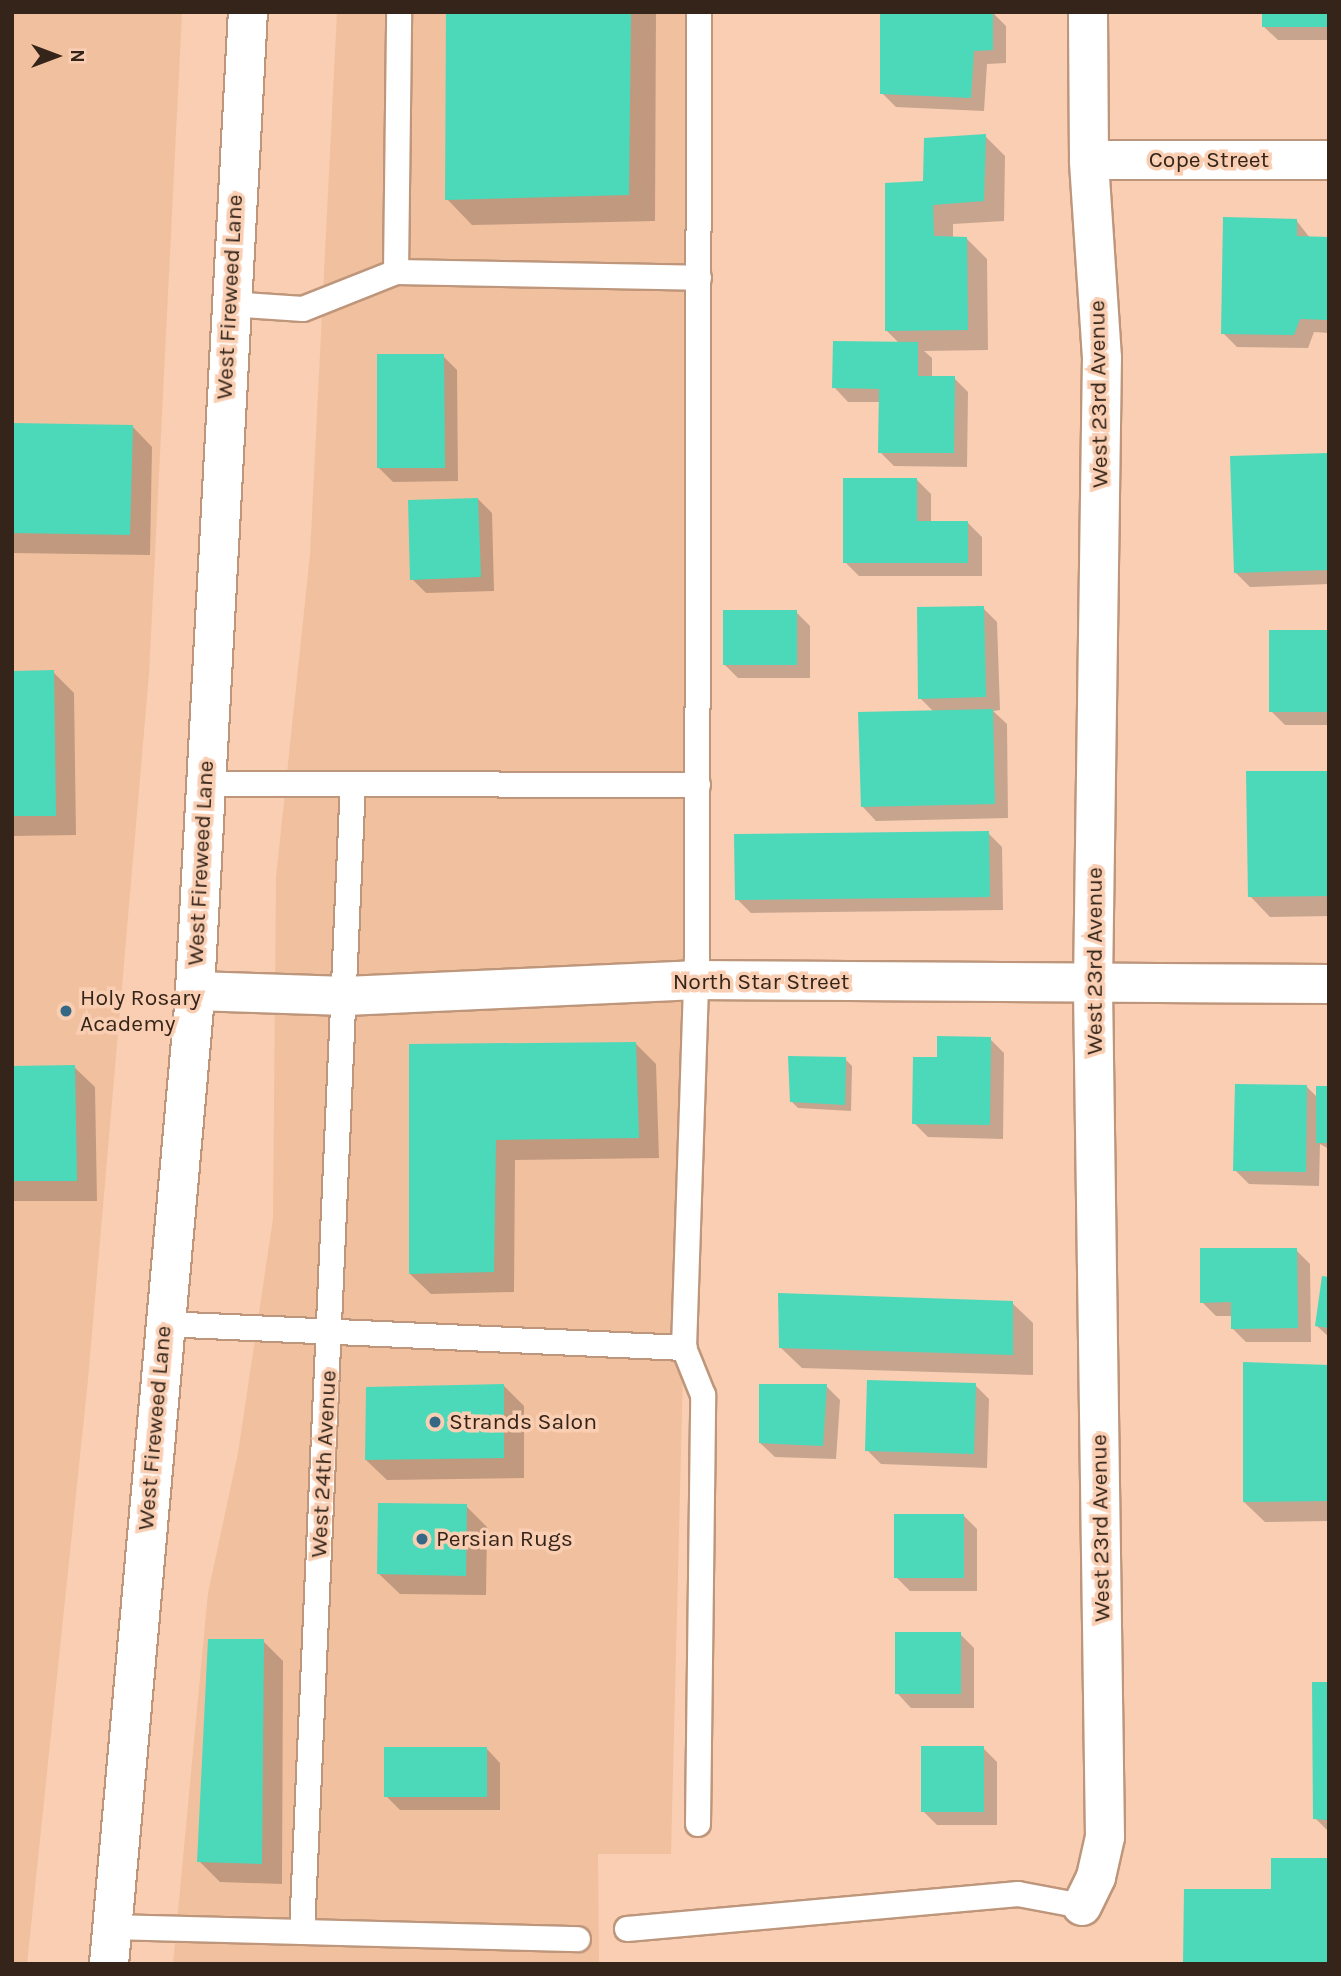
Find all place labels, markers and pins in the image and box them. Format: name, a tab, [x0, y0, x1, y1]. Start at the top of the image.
place label: Holy Rosary Academy	[80, 984, 201, 1038]
marker: Holy Rosary Academy	[58, 1003, 74, 1019]
place label: Strands Salon	[449, 1408, 597, 1436]
marker: Strands Salon	[427, 1414, 443, 1430]
place label: Persian Rugs	[436, 1525, 573, 1553]
marker: Persian Rugs	[414, 1531, 430, 1547]

